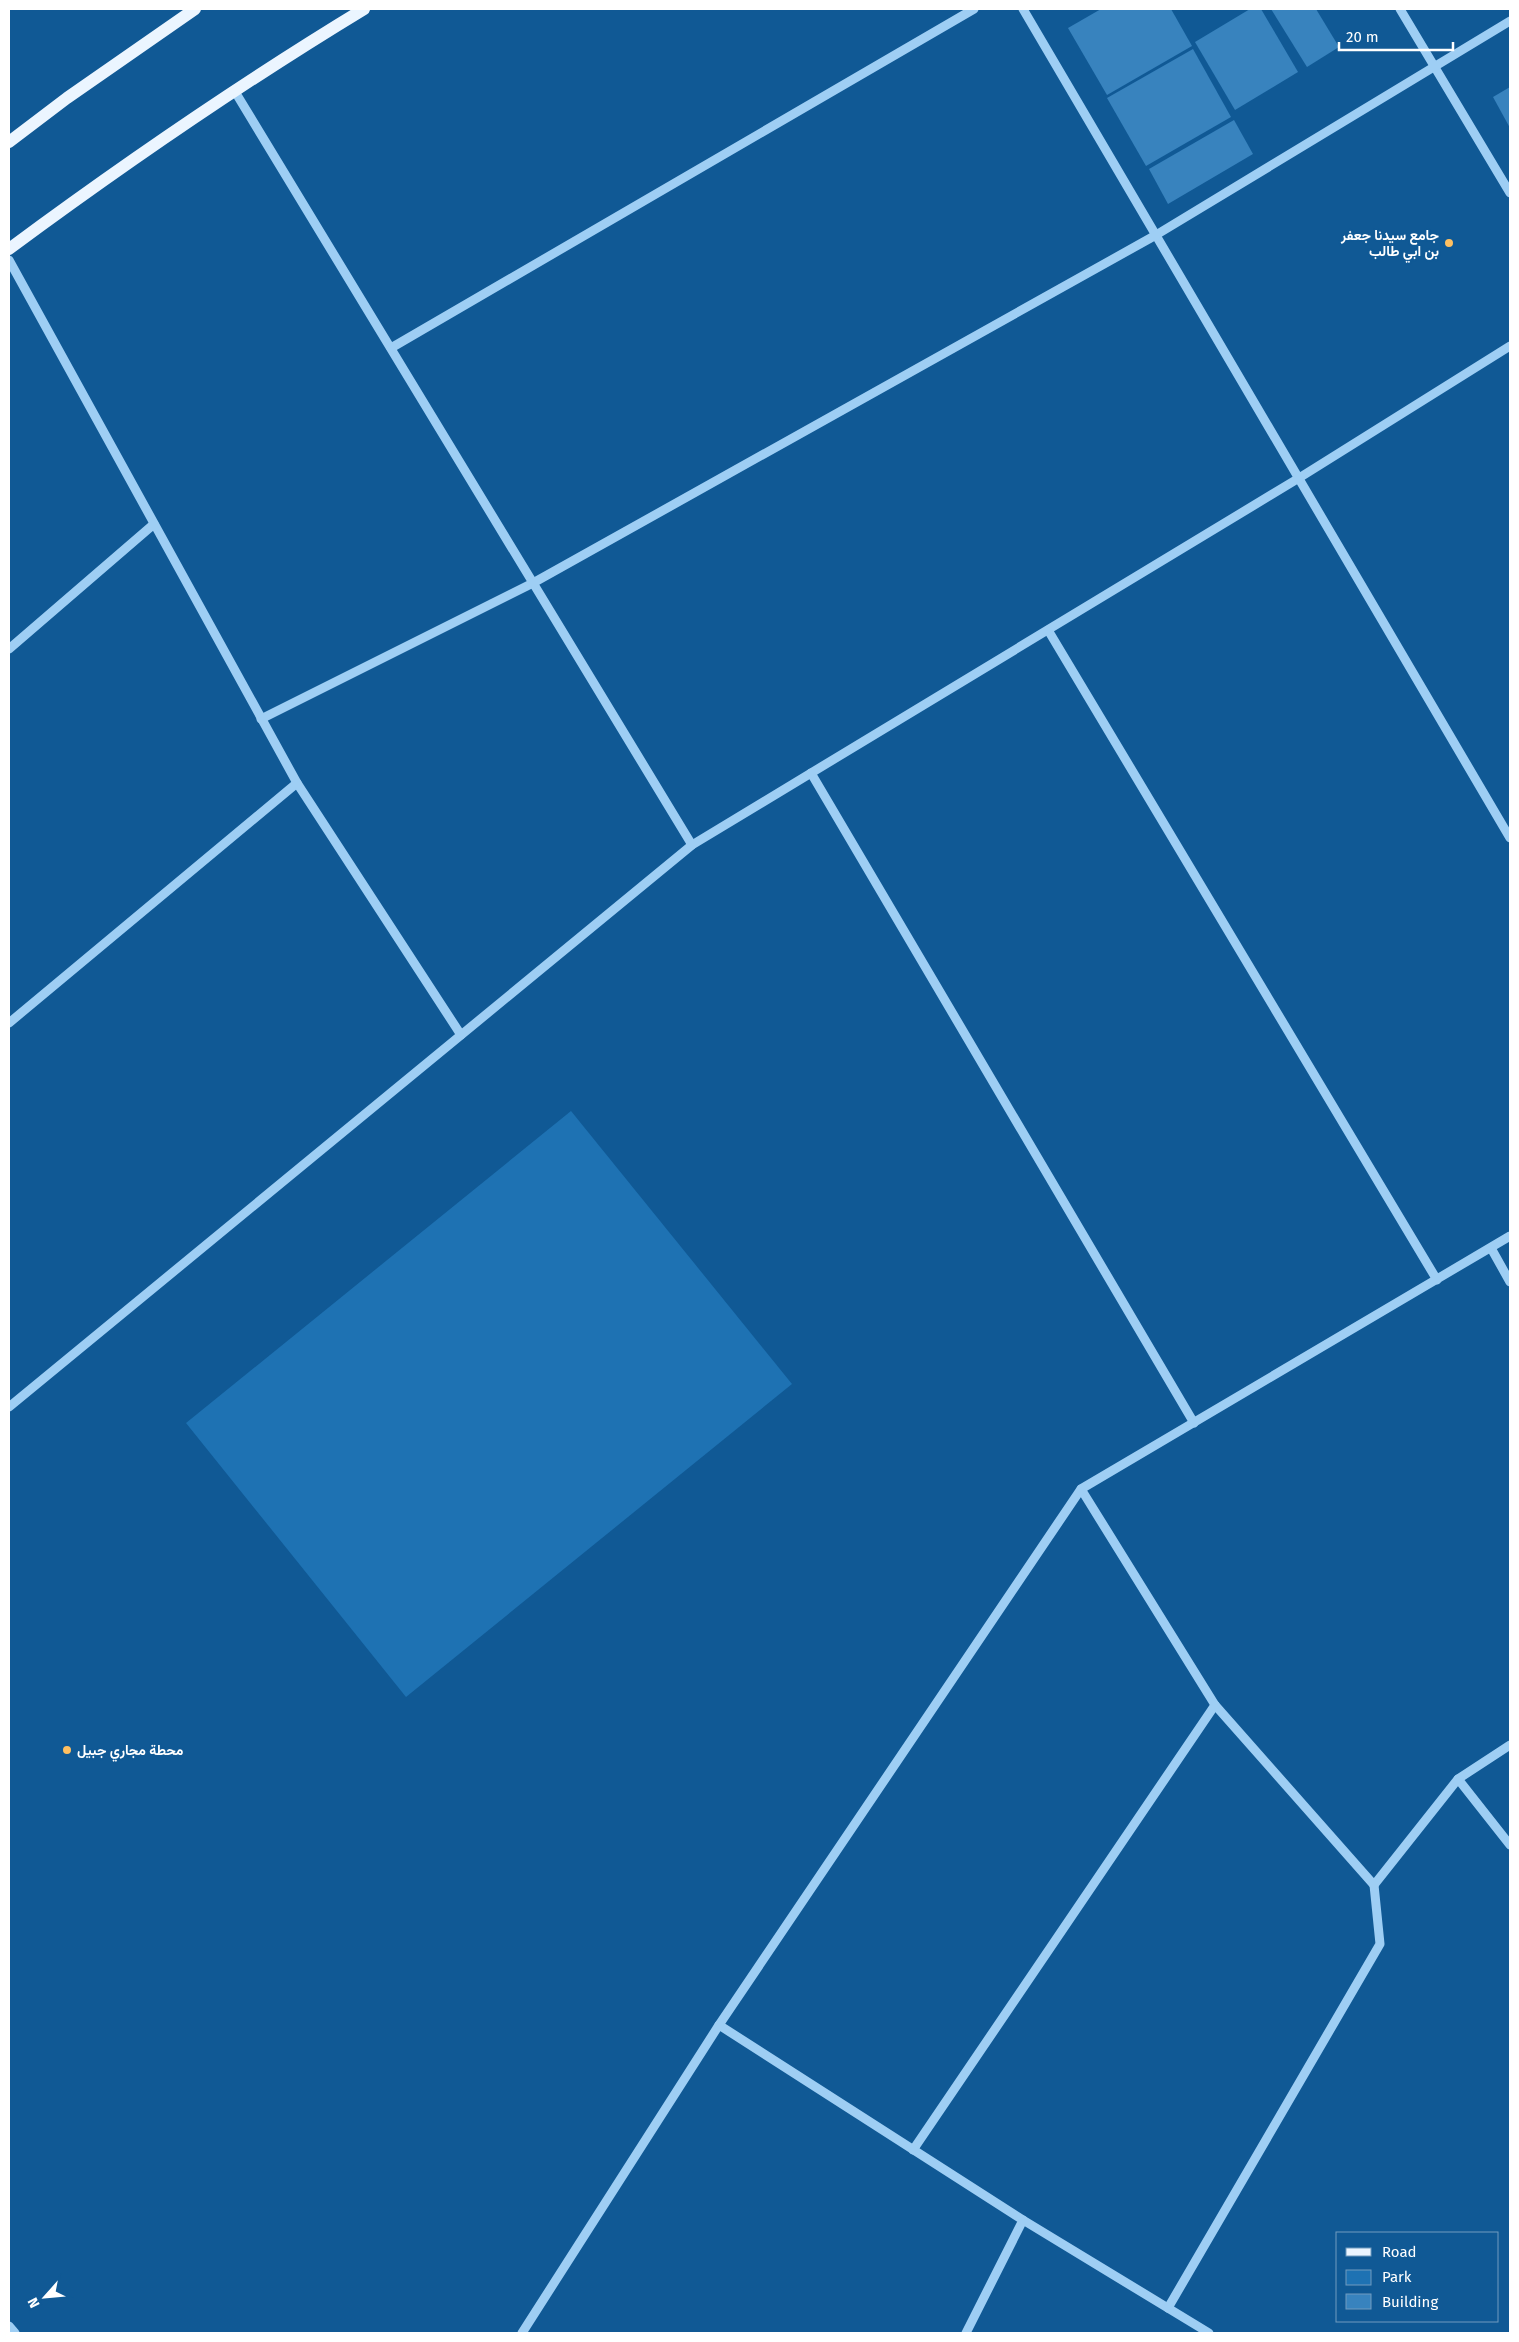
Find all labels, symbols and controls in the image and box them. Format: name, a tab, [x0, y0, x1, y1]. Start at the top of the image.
scale bar	[1339, 20, 1453, 52]
text: 20 m	[1346, 28, 1379, 46]
place label: جامع سيدنا جعفر بن ابي طالب	[1340, 227, 1439, 263]
marker: جامع سيدنا جعفر بن ابي طالب	[1443, 237, 1455, 249]
place label: محطة مجاري جبيل	[77, 1742, 184, 1762]
marker: محطة مجاري جبيل	[61, 1744, 73, 1756]
legend	[1336, 2232, 1499, 2322]
text: Road	[1382, 2243, 1417, 2261]
text: Park	[1382, 2268, 1412, 2286]
north arrow	[20, 2272, 70, 2322]
text: Building	[1382, 2293, 1438, 2311]
text: N	[24, 2295, 44, 2311]

